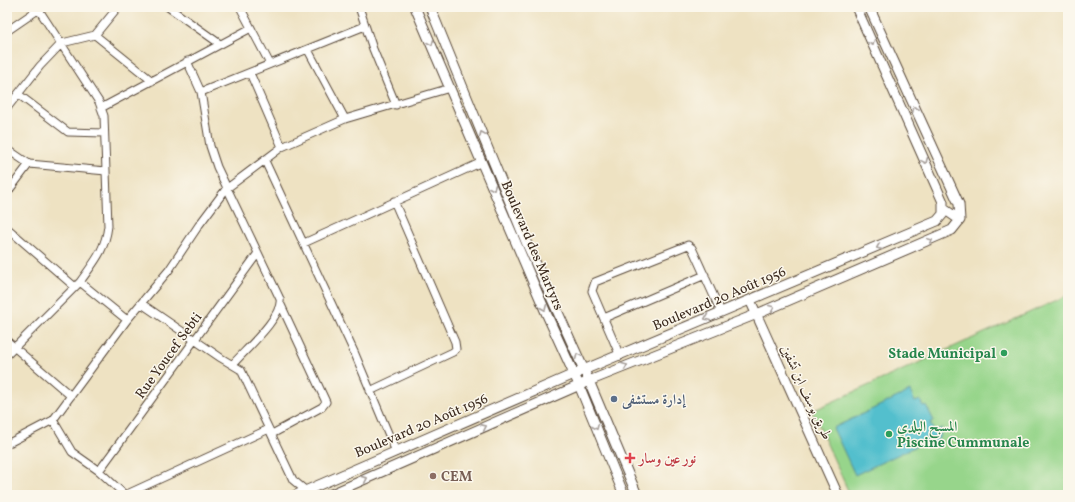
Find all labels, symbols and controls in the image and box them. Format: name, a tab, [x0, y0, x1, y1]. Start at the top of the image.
one-way arrow	[426, 38, 434, 46]
one-way arrow	[867, 38, 875, 46]
one-way arrow	[912, 106, 920, 114]
one-way arrow	[479, 130, 487, 138]
one-way arrow	[920, 157, 928, 165]
street label: Boulevard des Martyrs	[496, 178, 568, 313]
one-way arrow	[488, 183, 496, 191]
one-way arrow	[927, 237, 934, 245]
one-way arrow	[875, 242, 883, 250]
street label: Boulevard 20 Août 1956	[650, 263, 789, 336]
one-way arrow	[539, 304, 547, 311]
one-way arrow	[768, 305, 775, 313]
street label: Rue Youcef Sebti	[131, 309, 207, 403]
one-way arrow	[703, 313, 711, 321]
street label: طريق يوسف ابن تشفين	[775, 342, 836, 443]
place label: Stade Municipal	[888, 345, 996, 364]
marker: Stade Municipal	[999, 348, 1009, 358]
one-way arrow	[574, 353, 582, 360]
one-way arrow	[622, 363, 629, 371]
street label: Boulevard 20 Août 1956	[352, 390, 491, 463]
place label: إدارة مستشفى	[621, 391, 686, 410]
marker: إدارة مستشفى	[609, 394, 619, 404]
place label: المسبح البلدي Piscine Cummunale	[897, 418, 1030, 453]
one-way arrow	[591, 422, 599, 430]
one-way arrow	[479, 424, 487, 432]
marker: المسبح البلدي Piscine Cummunale	[884, 429, 894, 439]
place label: نور عين وسار	[637, 450, 696, 469]
marker: نور عين وسار	[624, 452, 636, 464]
place label: CEM	[441, 468, 473, 487]
marker: CEM	[428, 471, 438, 481]
one-way arrow	[361, 476, 368, 484]

